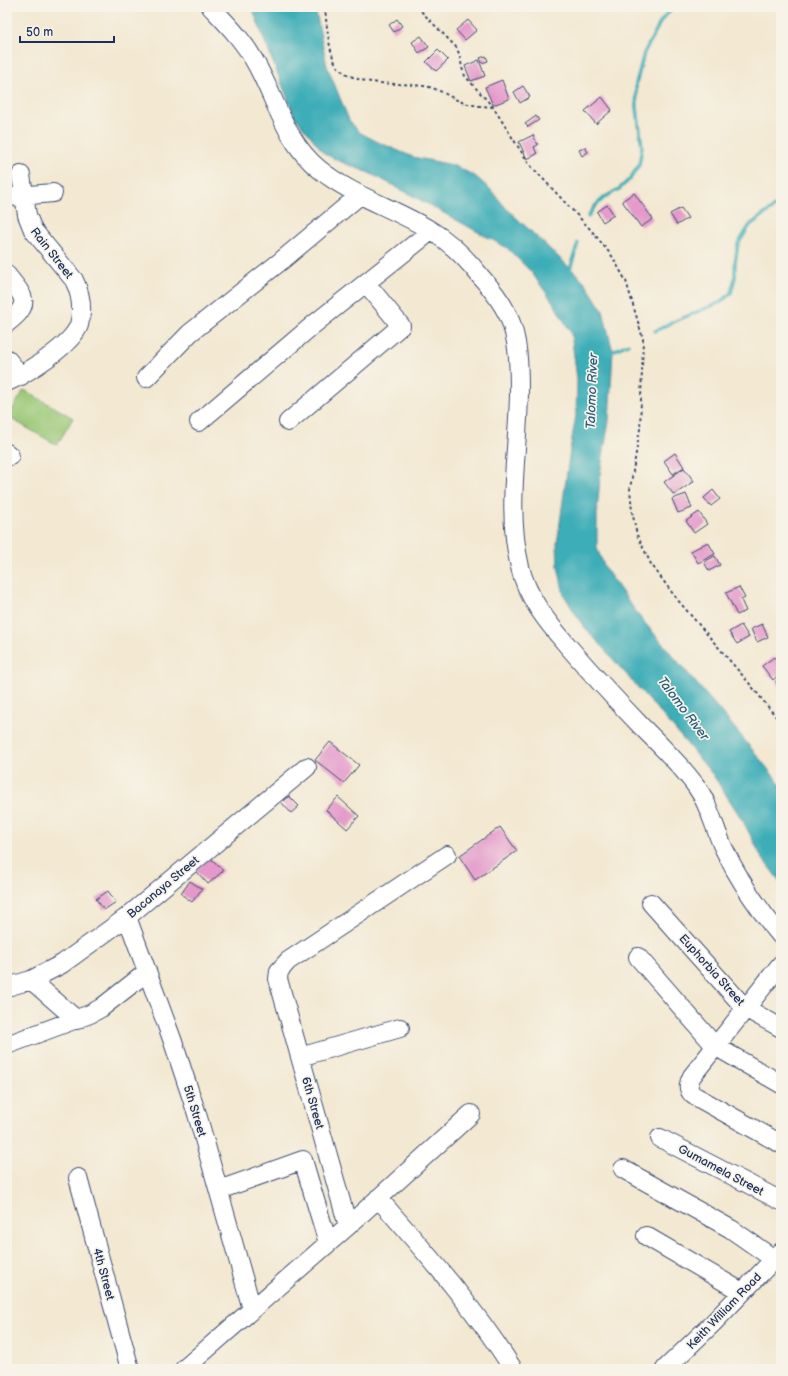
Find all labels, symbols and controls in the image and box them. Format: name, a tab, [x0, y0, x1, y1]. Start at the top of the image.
scale bar	[20, 18, 114, 44]
text: 50 m	[26, 25, 53, 40]
street label: Rain Street	[27, 225, 76, 282]
water label: Talomo River	[583, 351, 601, 429]
water label: Talomo River	[654, 673, 713, 745]
street label: Bacanaya Street	[124, 853, 203, 922]
street label: Euphorbia Street	[676, 931, 748, 1010]
street label: 6th Street	[298, 1075, 327, 1131]
street label: 5th Street	[180, 1084, 210, 1139]
street label: Gumamela Street	[675, 1142, 766, 1199]
street label: 4th Street	[89, 1246, 118, 1302]
street label: Keith William Road	[684, 1270, 765, 1353]

